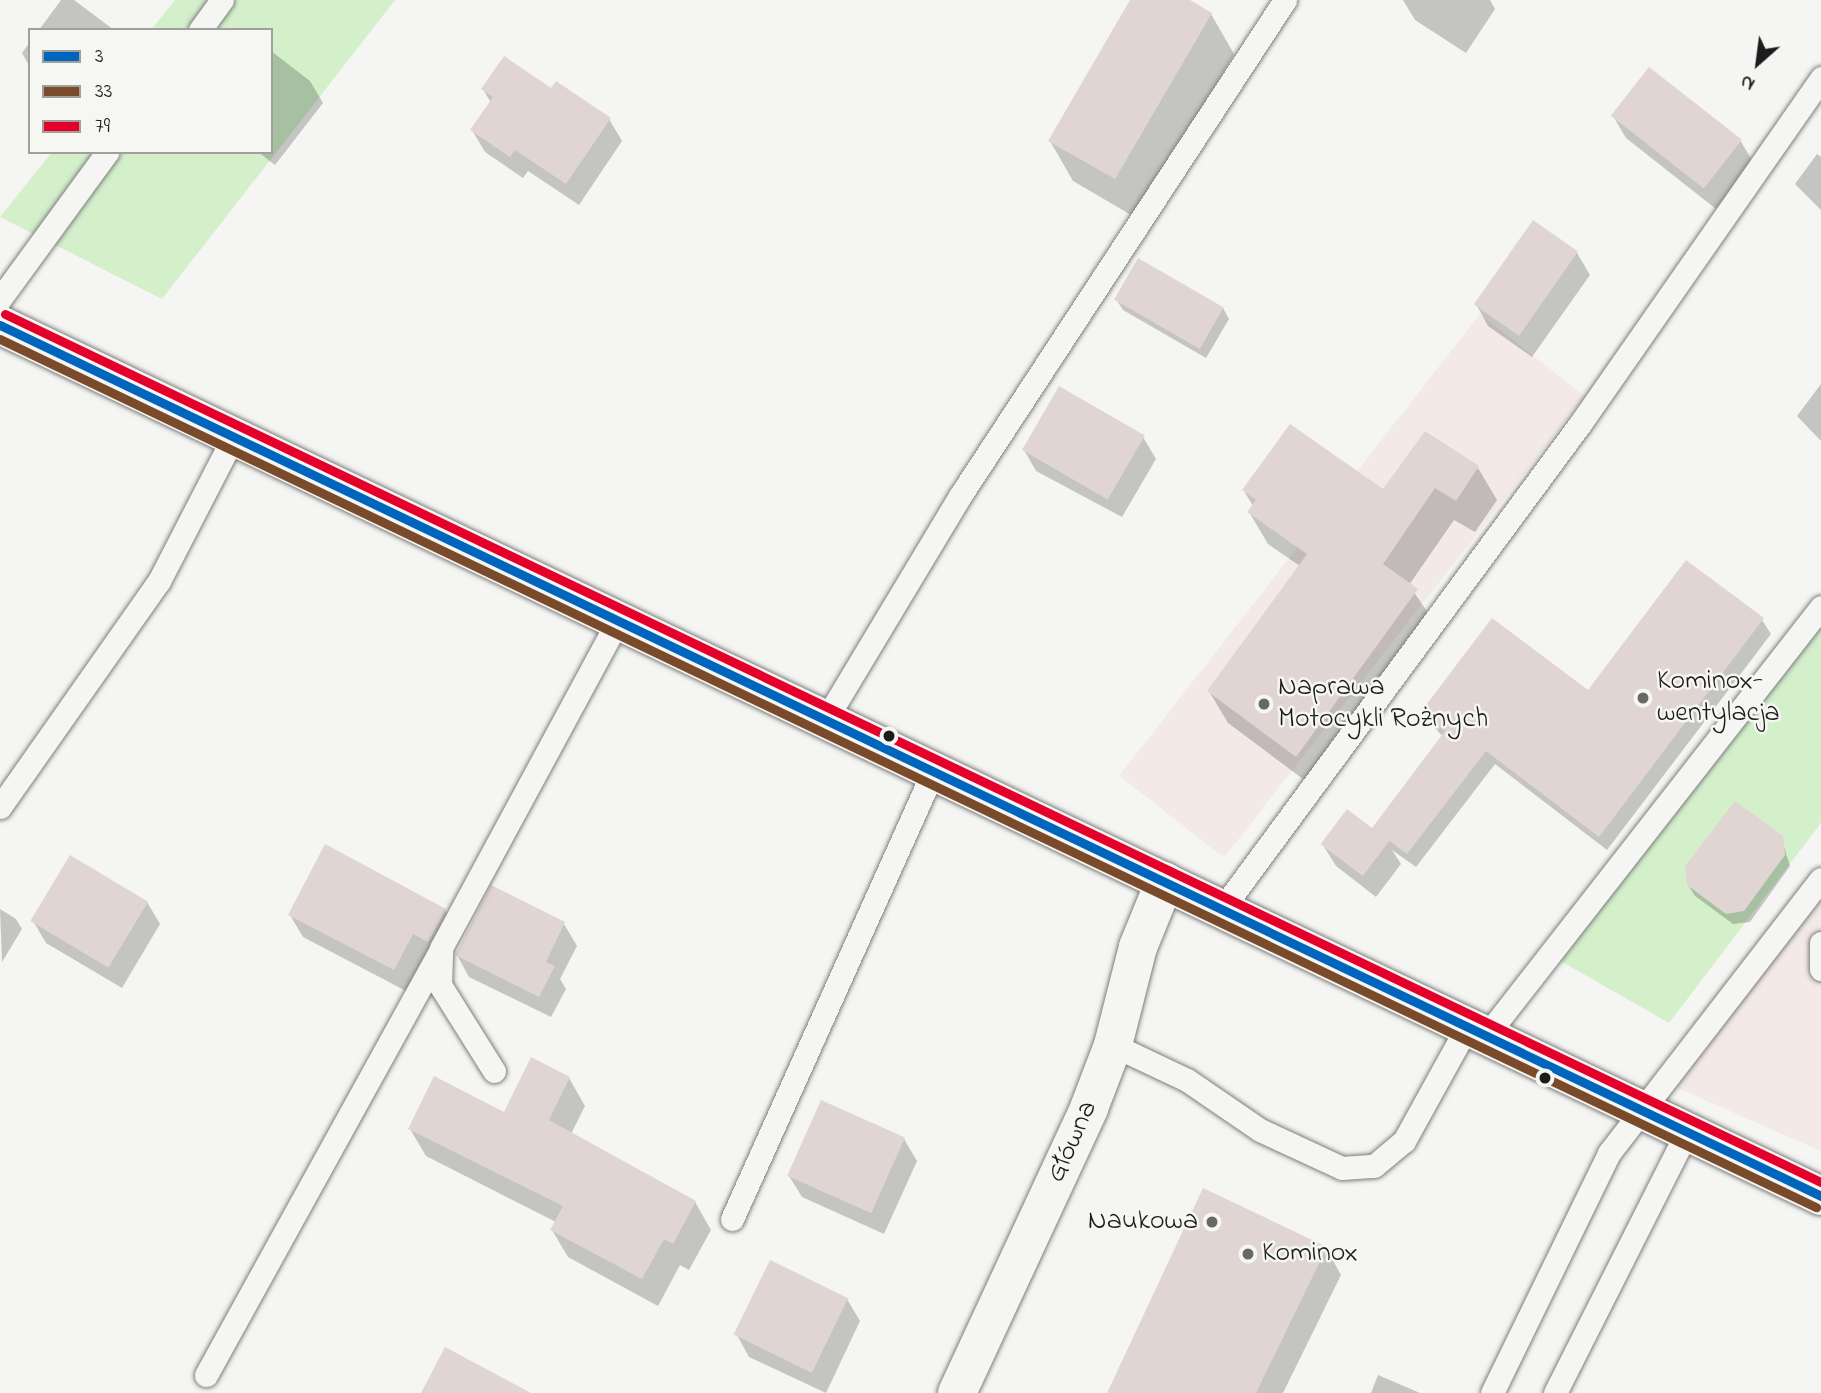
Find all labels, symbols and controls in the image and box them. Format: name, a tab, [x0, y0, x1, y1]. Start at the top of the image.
legend	[28, 28, 273, 154]
north arrow	[1723, 28, 1793, 98]
text: 3	[95, 42, 104, 72]
text: N	[1736, 67, 1760, 97]
text: 33	[95, 77, 112, 107]
text: 79	[95, 112, 110, 142]
place label: Kominox- wentylacja	[1657, 665, 1780, 731]
place label: Naprawa Motocykli Rożnych	[1278, 671, 1488, 737]
marker: Kominox- wentylacja	[1635, 690, 1651, 706]
marker: Naprawa Motocykli Rożnych	[1256, 696, 1272, 712]
unlabelled marker	[882, 729, 896, 743]
unlabelled marker	[1538, 1071, 1552, 1085]
street label: Główna	[1040, 1096, 1106, 1188]
place label: Naukowa	[1088, 1205, 1198, 1239]
marker: Naukowa	[1204, 1214, 1220, 1230]
place label: Kominox	[1262, 1237, 1358, 1271]
marker: Kominox	[1240, 1246, 1256, 1262]

